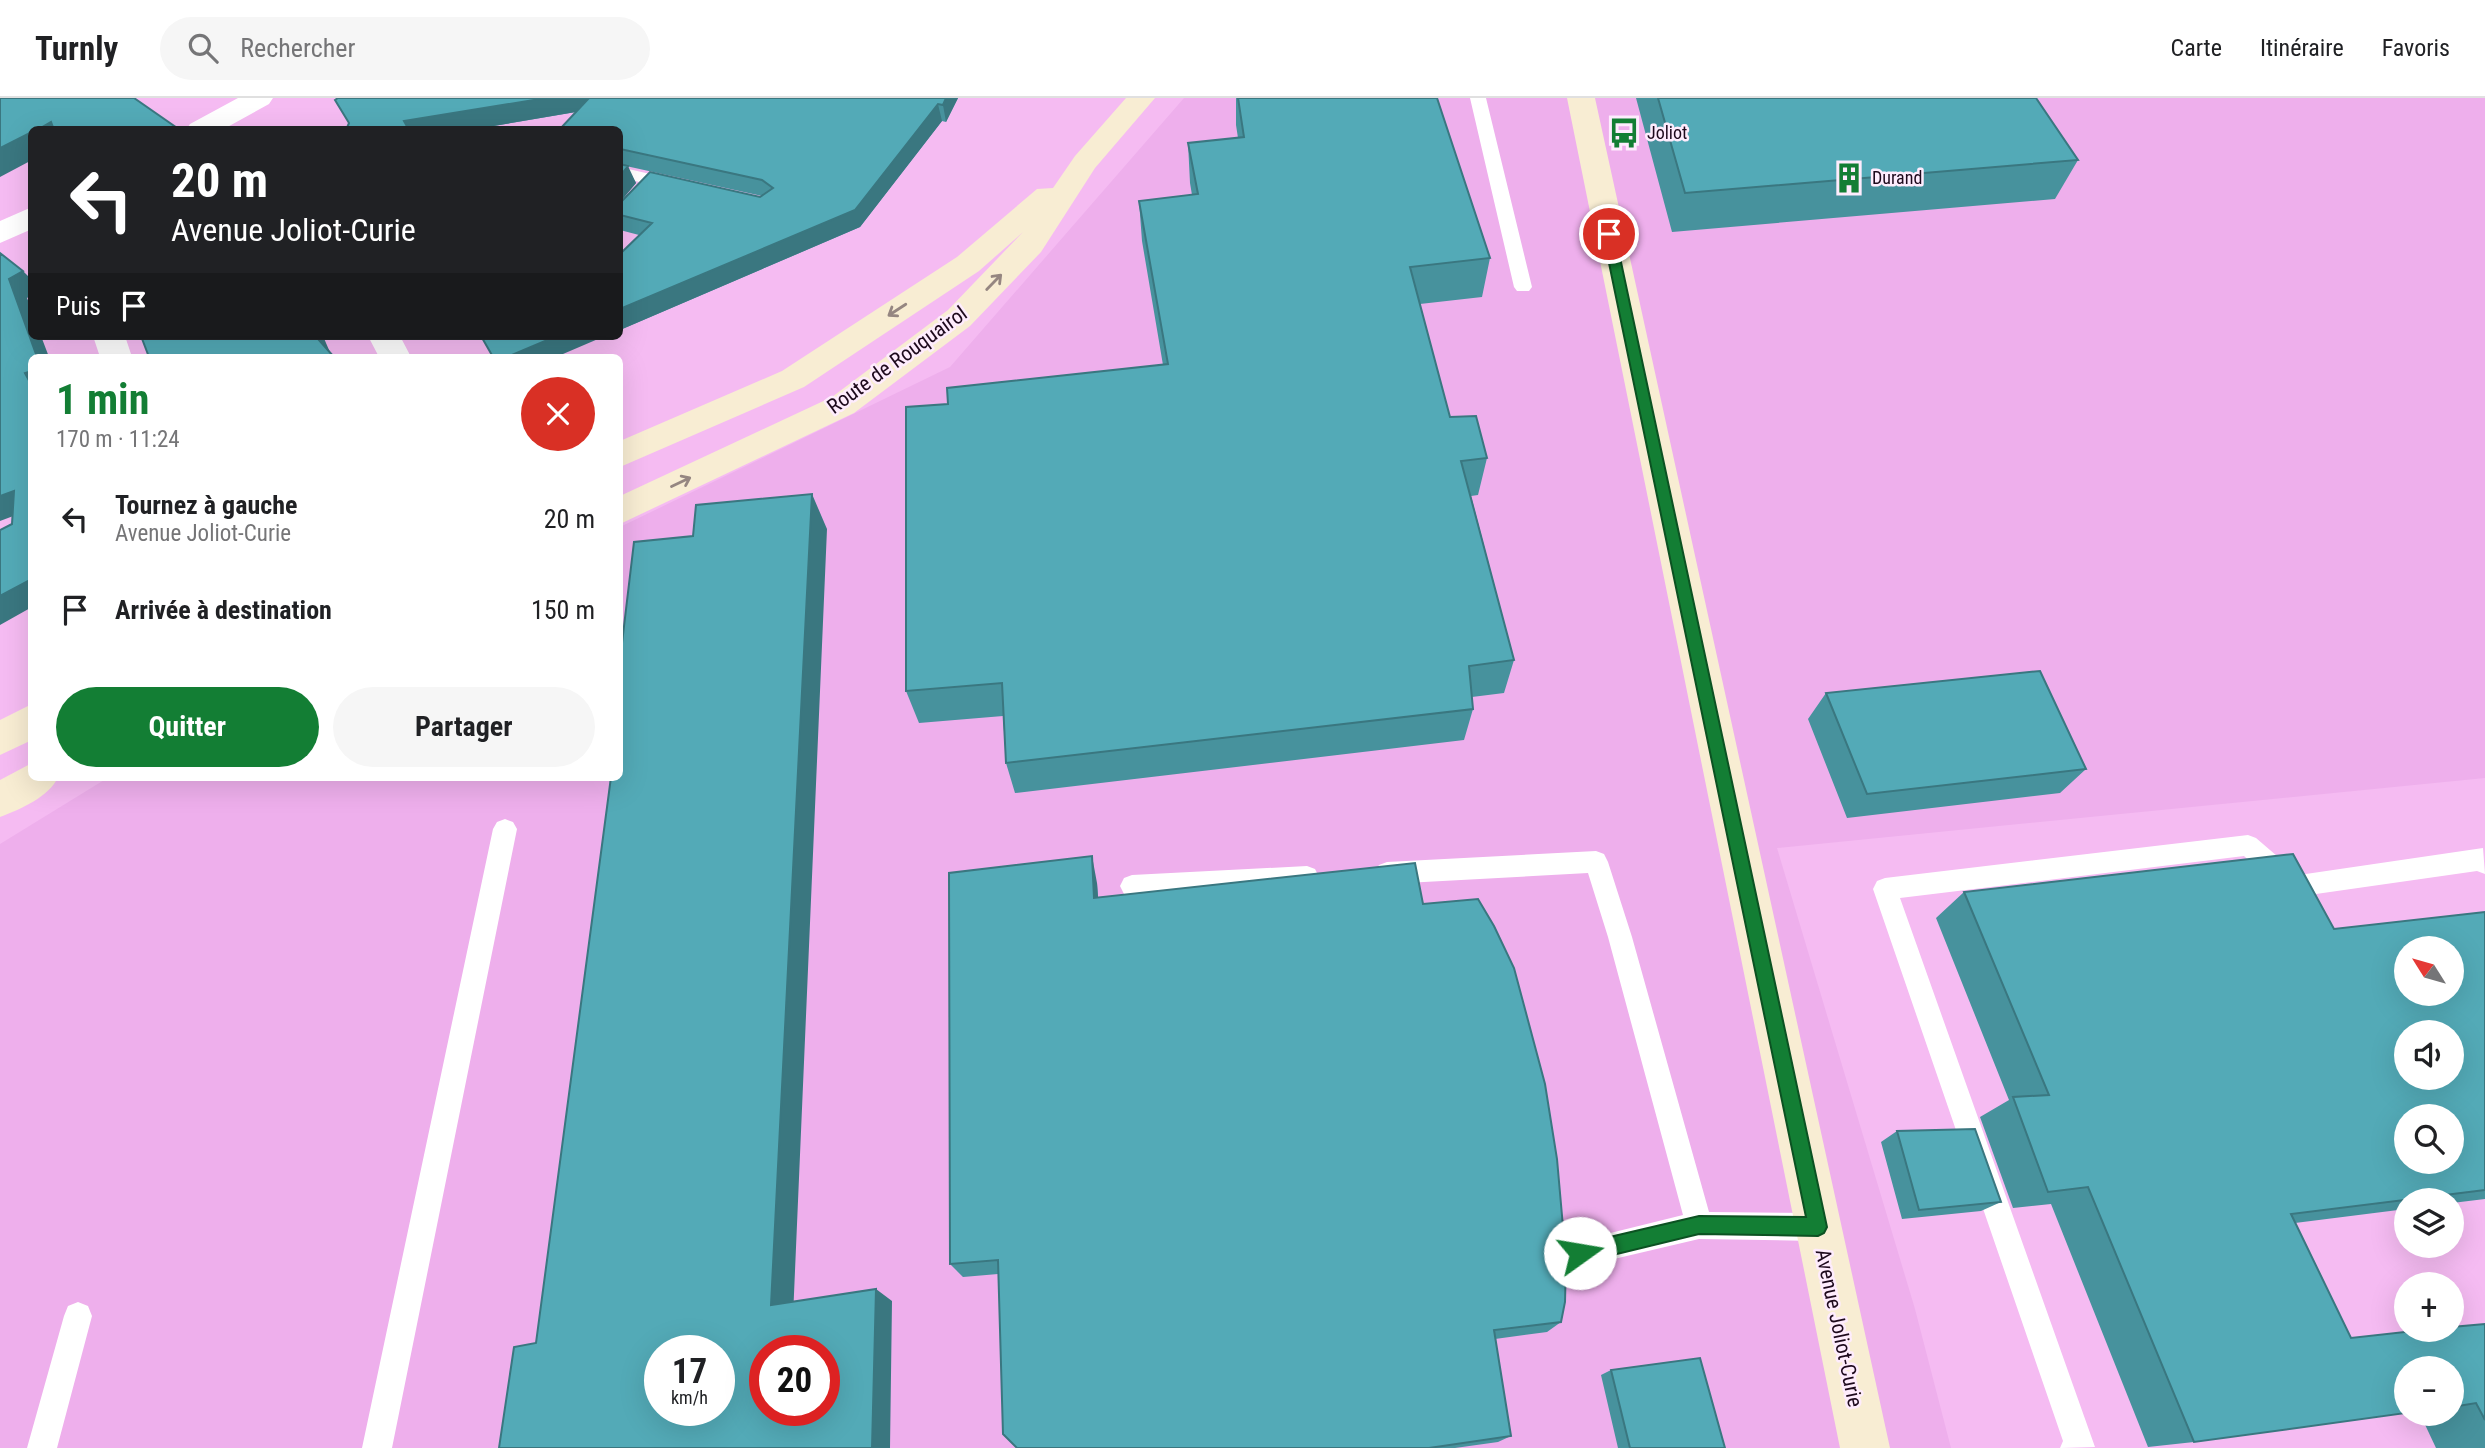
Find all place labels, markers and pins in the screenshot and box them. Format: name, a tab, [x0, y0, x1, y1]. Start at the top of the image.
bus stop icon: Joliot	[1607, 116, 1641, 150]
place label: Joliot	[1647, 122, 1687, 143]
building icon: Durand	[1832, 161, 1866, 195]
place label: Durand	[1872, 167, 1922, 188]
pin	[1579, 204, 1639, 264]

